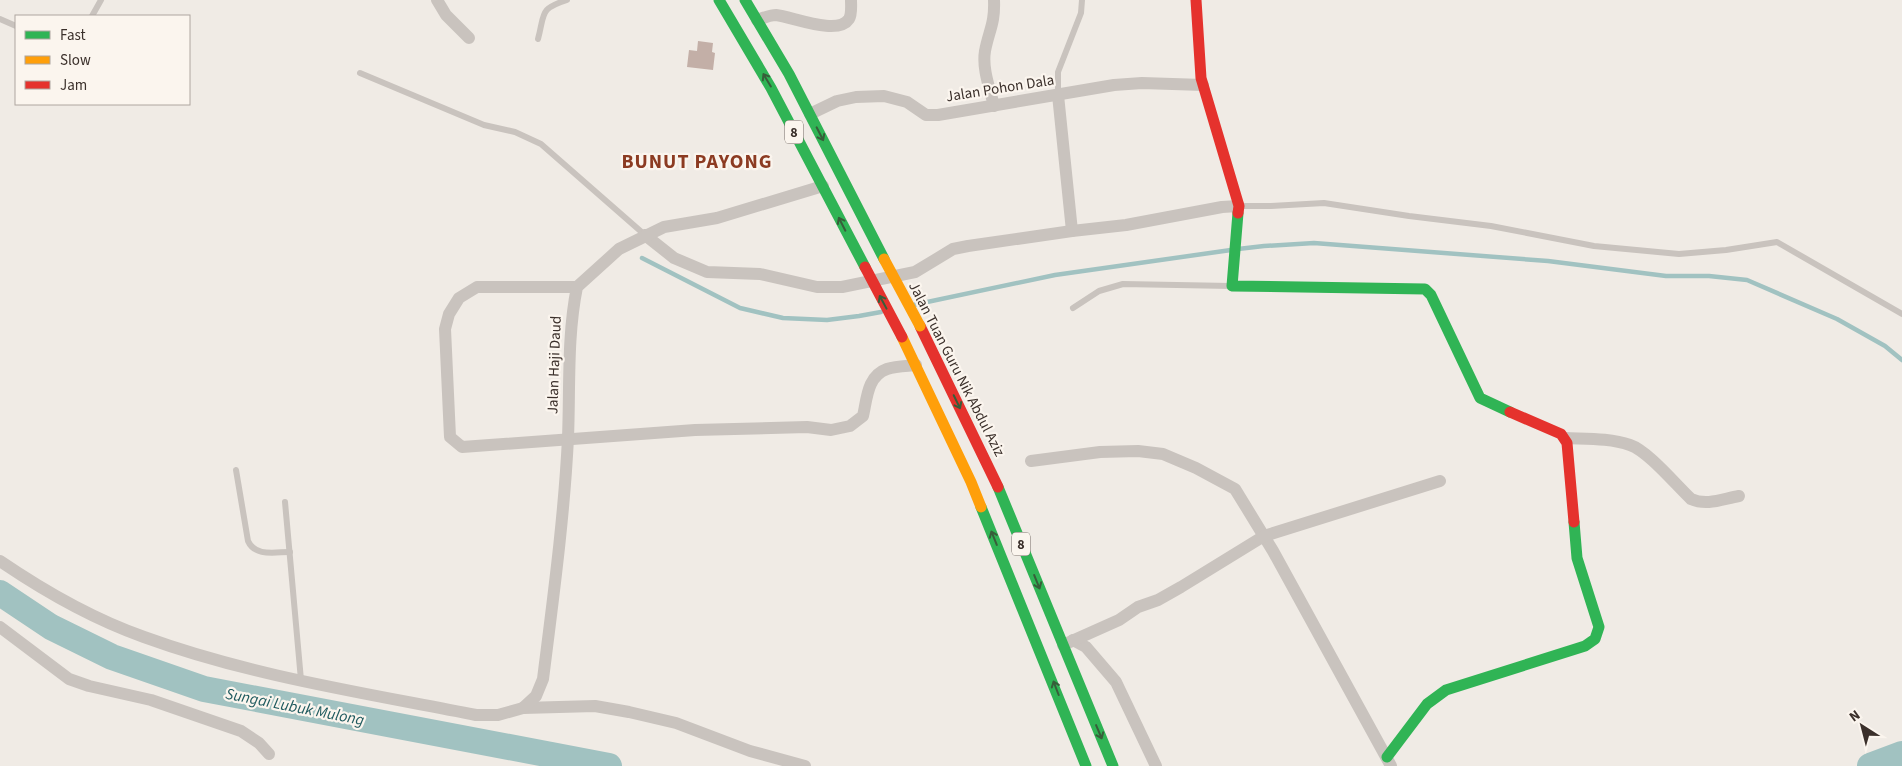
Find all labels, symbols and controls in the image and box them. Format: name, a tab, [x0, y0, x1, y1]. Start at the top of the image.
legend	[15, 15, 190, 105]
text: Fast	[60, 25, 86, 46]
text: Slow	[60, 50, 91, 71]
street label: Jalan Pohon Dala	[944, 70, 1056, 107]
one-way arrow	[761, 74, 771, 88]
text: Jam	[60, 75, 87, 96]
road number: 8	[785, 120, 803, 144]
one-way arrow	[816, 126, 825, 141]
district label: BUNUT PAYONG	[621, 148, 773, 176]
one-way arrow	[837, 217, 846, 232]
street label: Jalan Tuan Guru Nik Abdul Aziz	[903, 278, 1010, 460]
one-way arrow	[878, 295, 887, 310]
street label: Jalan Haji Daud	[542, 316, 567, 415]
one-way arrow	[952, 394, 962, 409]
one-way arrow	[989, 531, 999, 546]
road number: 8	[1012, 532, 1030, 556]
one-way arrow	[1033, 574, 1042, 589]
one-way arrow	[1050, 681, 1060, 696]
water label: Sungai Lubuk Mulong	[224, 683, 366, 731]
north arrow	[1837, 701, 1887, 751]
text: N	[1845, 705, 1865, 727]
one-way arrow	[1095, 724, 1105, 739]

